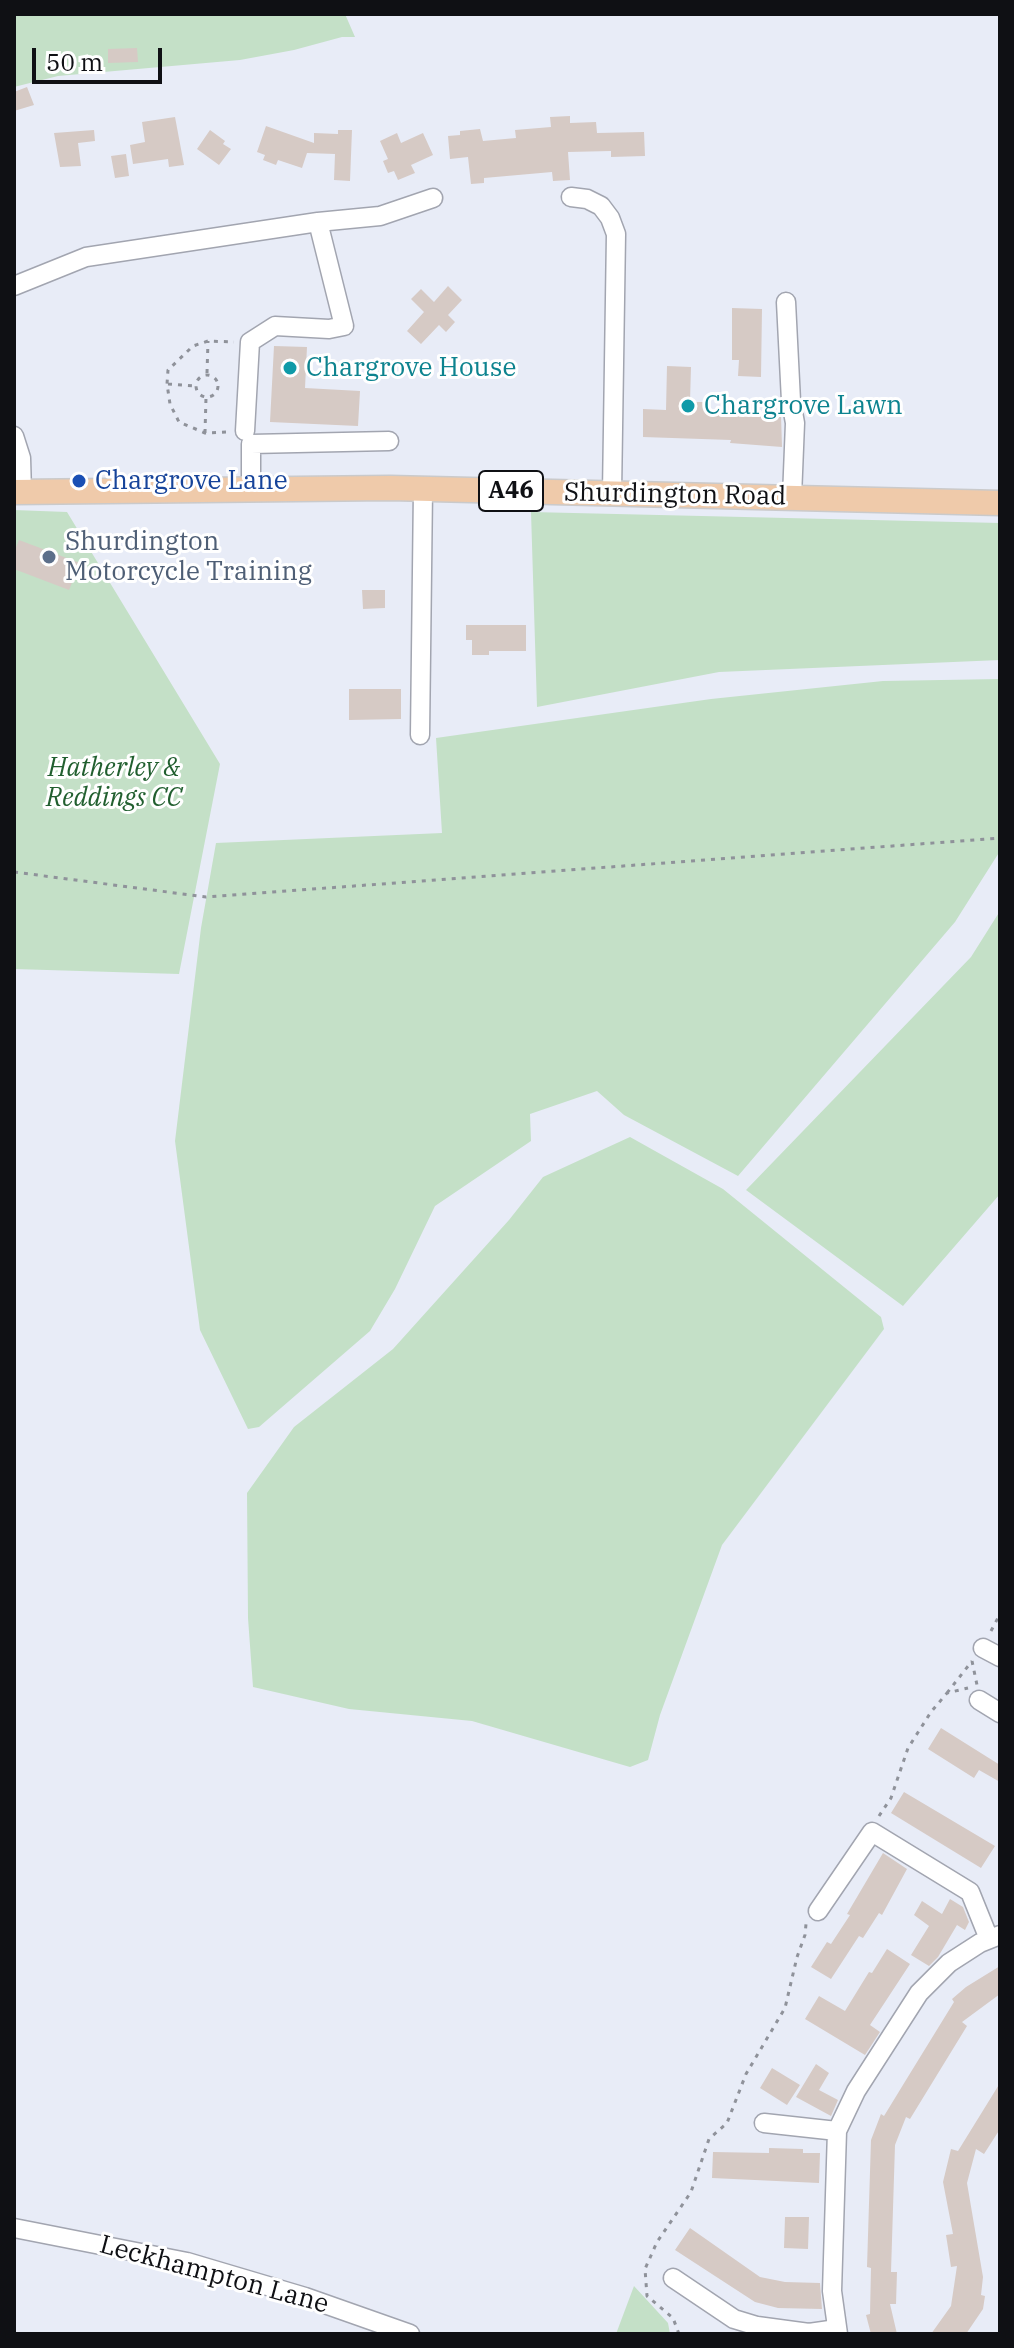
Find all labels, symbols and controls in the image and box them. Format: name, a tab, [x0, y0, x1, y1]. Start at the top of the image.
scale bar	[36, 32, 166, 82]
text: 50 m	[46, 46, 103, 78]
place label: Chargrove House	[306, 352, 516, 384]
marker: Chargrove House	[281, 359, 299, 377]
place label: Chargrove Lawn	[704, 390, 903, 422]
marker: Chargrove Lawn	[679, 397, 697, 415]
place label: Chargrove Lane	[95, 465, 288, 497]
road number: A46	[479, 471, 543, 511]
marker: Chargrove Lane	[70, 472, 88, 490]
street label: Shurdington Road	[564, 477, 786, 513]
place label: Shurdington Motorcycle Training	[65, 526, 312, 588]
marker: Shurdington Motorcycle Training	[40, 548, 58, 566]
park label: Hatherley & Reddings CC	[46, 752, 182, 814]
street label: Leckhampton Lane	[96, 2229, 332, 2321]

